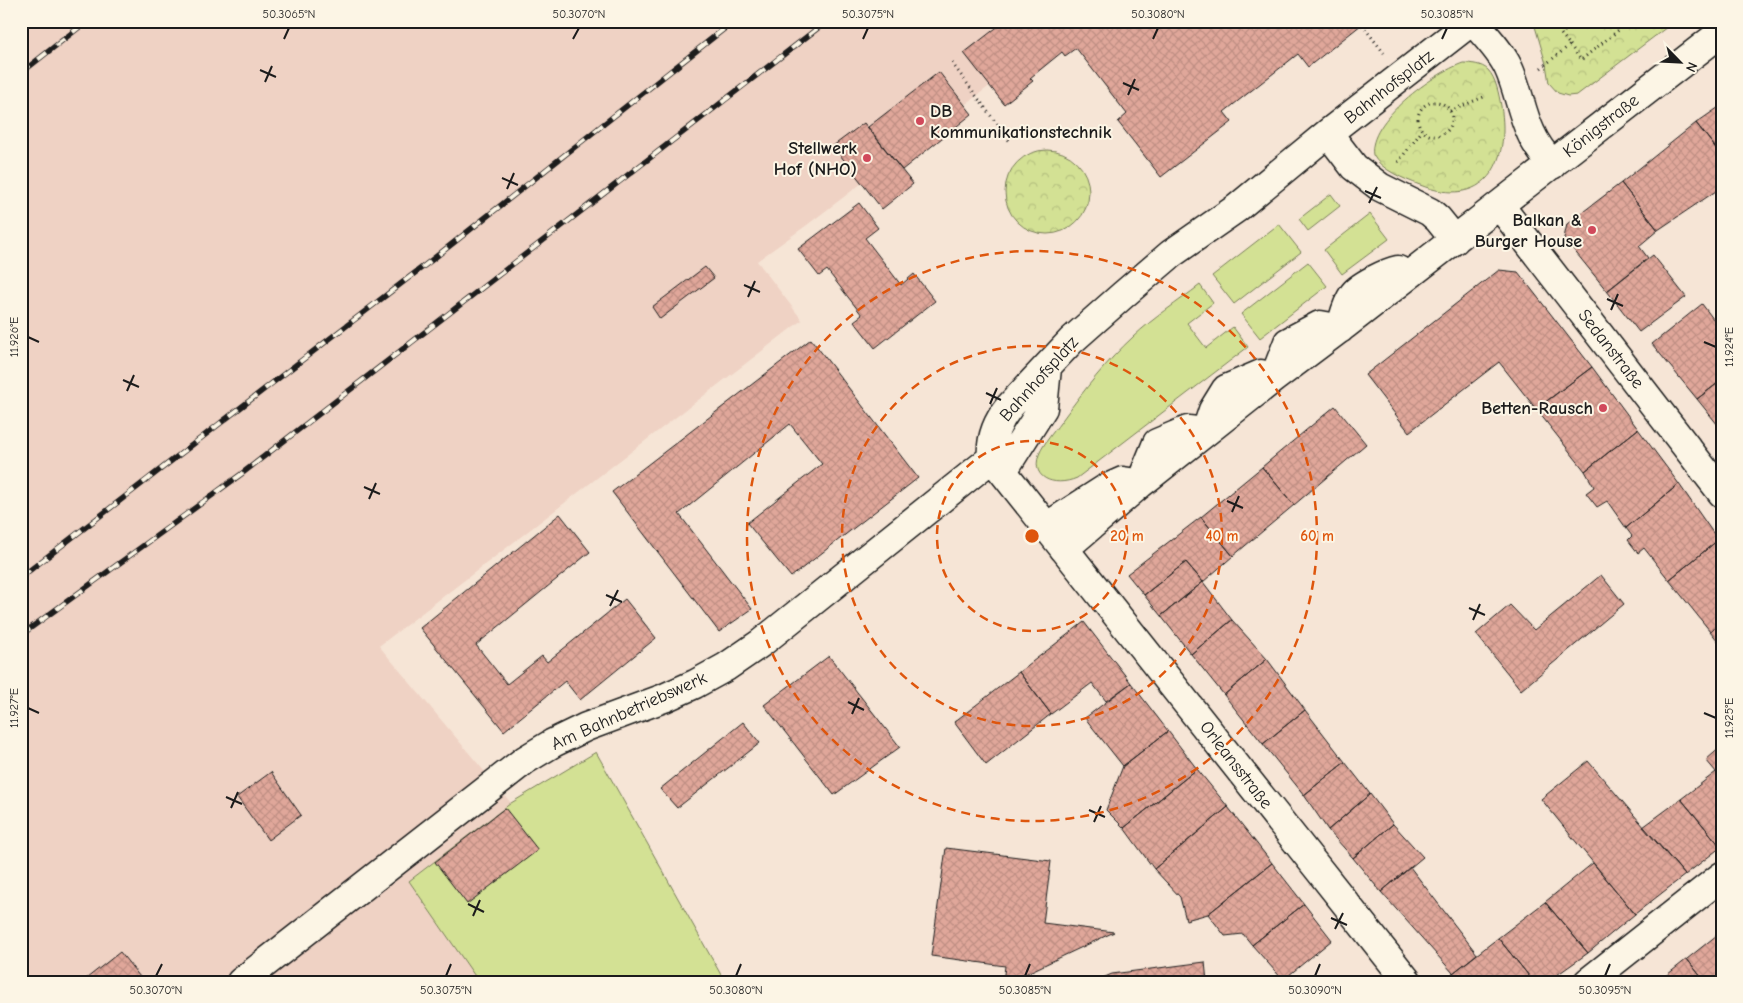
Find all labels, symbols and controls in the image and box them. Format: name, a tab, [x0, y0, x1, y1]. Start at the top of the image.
text: 50.3065°N	[263, 7, 315, 21]
text: 50.3070°N	[553, 7, 605, 21]
text: 50.3075°N	[842, 7, 894, 21]
text: 50.3080°N	[1131, 7, 1185, 21]
text: 50.3085°N	[1421, 7, 1473, 21]
north arrow	[1656, 38, 1706, 88]
street label: Bahnhofsplatz	[1340, 46, 1438, 128]
text: N	[1682, 59, 1701, 75]
street label: Königstraße	[1559, 90, 1643, 162]
place label: DB Kommunikationstechnik	[930, 101, 1112, 143]
marker: DB Kommunikationstechnik	[914, 115, 926, 127]
place label: Stellwerk Hof (NHO)	[774, 138, 857, 180]
marker: Stellwerk Hof (NHO)	[861, 152, 873, 164]
place label: Balkan & Burger House	[1475, 210, 1582, 252]
marker: Balkan & Burger House	[1586, 224, 1598, 236]
street label: Sedanstraße	[1573, 305, 1649, 393]
text: 11.926°E	[7, 317, 21, 357]
text: 11.924°E	[1722, 327, 1736, 367]
street label: Bahnhofsplatz	[995, 332, 1083, 426]
place label: Betten-Rausch	[1481, 398, 1593, 419]
marker: Betten-Rausch	[1597, 402, 1609, 414]
centre of rings	[1023, 527, 1041, 545]
text: 20 m	[1110, 527, 1144, 545]
text: 40 m	[1206, 527, 1239, 545]
text: 60 m	[1300, 527, 1334, 545]
street label: Am Bahnbetriebswerk	[548, 667, 710, 755]
text: 11.927°E	[7, 688, 21, 728]
text: 11.925°E	[1722, 698, 1736, 738]
street label: Orleansstraße	[1195, 717, 1277, 813]
text: 50.3070°N	[130, 983, 182, 997]
text: 50.3075°N	[420, 983, 472, 997]
text: 50.3080°N	[709, 983, 763, 997]
text: 50.3085°N	[999, 983, 1051, 997]
text: 50.3090°N	[1288, 983, 1342, 997]
text: 50.3095°N	[1579, 983, 1631, 997]

